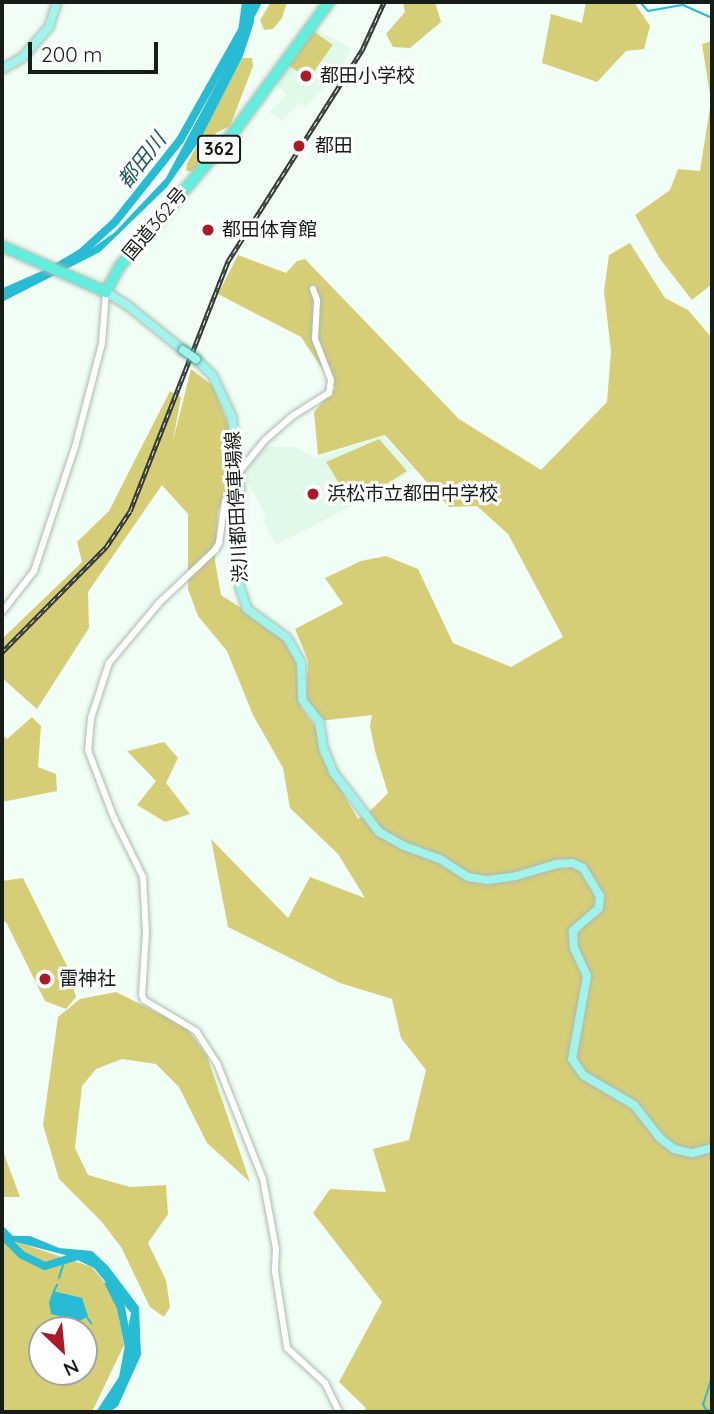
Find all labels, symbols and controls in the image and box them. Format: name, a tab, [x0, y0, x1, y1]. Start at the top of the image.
scale bar	[32, 28, 161, 72]
text: 200 m	[41, 41, 103, 67]
place label: 都田小学校	[320, 65, 415, 87]
marker: 都田小学校	[298, 68, 314, 84]
water label: 都田川	[112, 127, 170, 193]
road number: 362	[196, 134, 242, 164]
place label: 都田	[315, 135, 353, 157]
marker: 都田	[289, 136, 309, 156]
street label: 国道362号	[118, 183, 192, 265]
place label: 都田体育館	[222, 219, 317, 241]
marker: 都田体育館	[200, 222, 216, 238]
street label: 渋川都田停車場線	[222, 431, 252, 583]
place label: 浜松市立都田中学校	[327, 483, 498, 505]
marker: 浜松市立都田中学校	[305, 486, 321, 502]
place label: 雷神社	[59, 968, 116, 990]
marker: 雷神社	[37, 971, 53, 987]
north arrow	[28, 1316, 98, 1386]
text: N	[60, 1354, 83, 1382]

